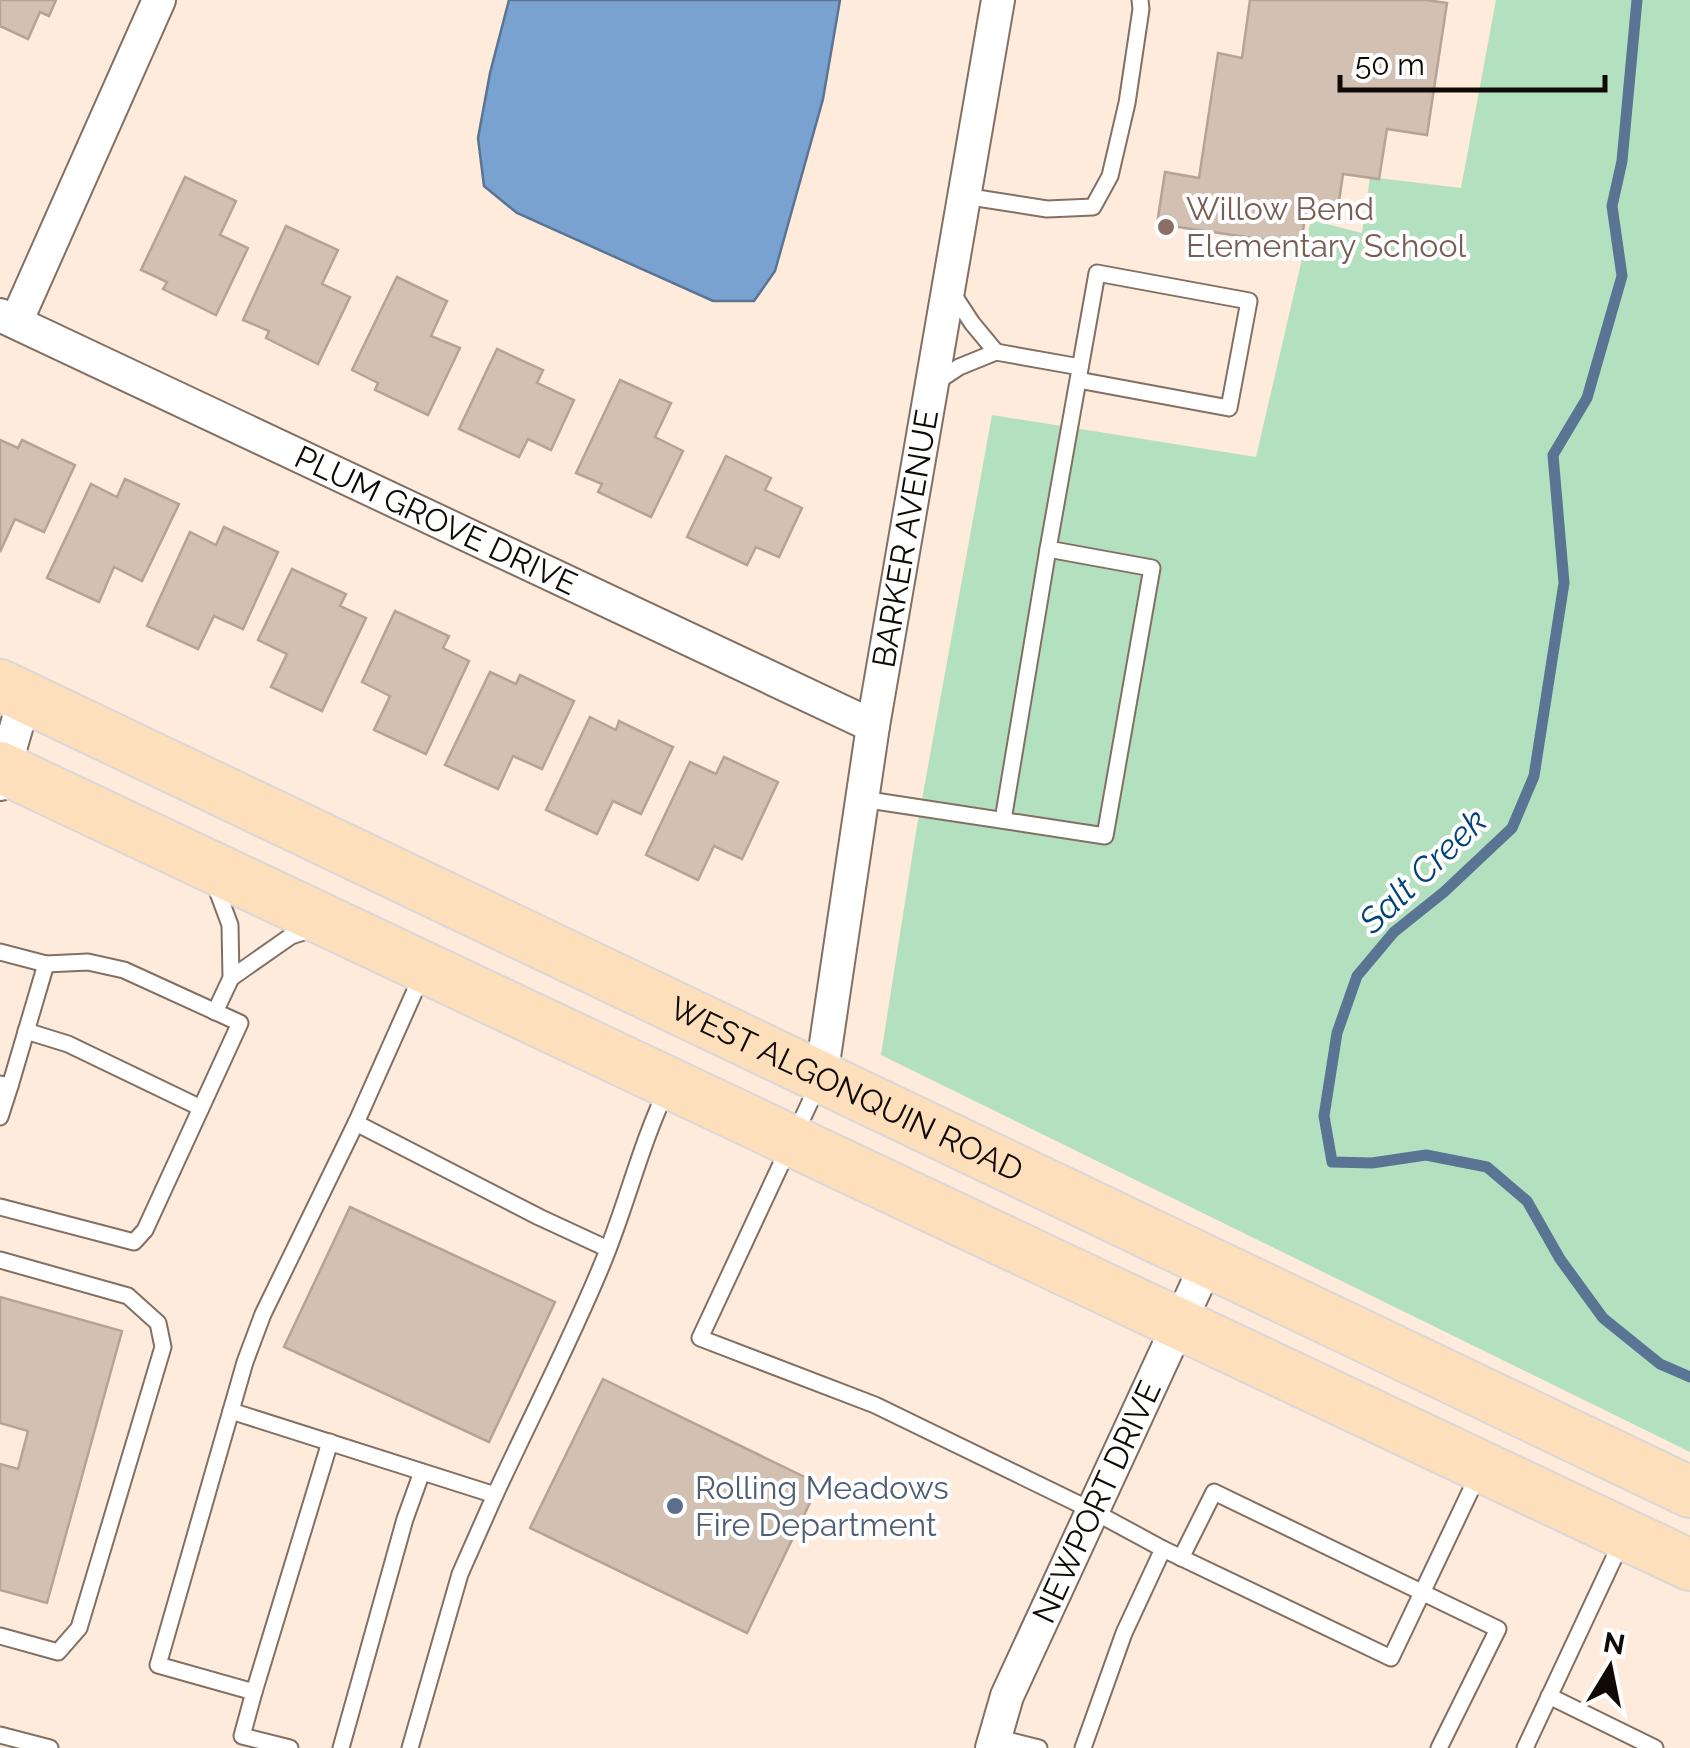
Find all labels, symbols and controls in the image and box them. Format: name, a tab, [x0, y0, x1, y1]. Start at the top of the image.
scale bar	[1340, 30, 1605, 92]
text: 50 m	[1355, 47, 1425, 82]
place label: Willow Bend Elementary School	[1186, 190, 1466, 264]
marker: Willow Bend Elementary School	[1155, 216, 1177, 238]
street label: BARKER AVENUE	[864, 407, 945, 670]
street label: PLUM GROVE DRIVE	[289, 438, 583, 602]
water label: Salt Creek	[1350, 800, 1495, 942]
street label: WEST ALGONQUIN ROAD	[664, 989, 1029, 1189]
street label: NEWPORT DRIVE	[1025, 1375, 1168, 1628]
place label: Rolling Meadows Fire Department	[695, 1469, 949, 1543]
marker: Rolling Meadows Fire Department	[664, 1495, 686, 1517]
north arrow	[1560, 1618, 1660, 1718]
text: N	[1601, 1626, 1628, 1662]

